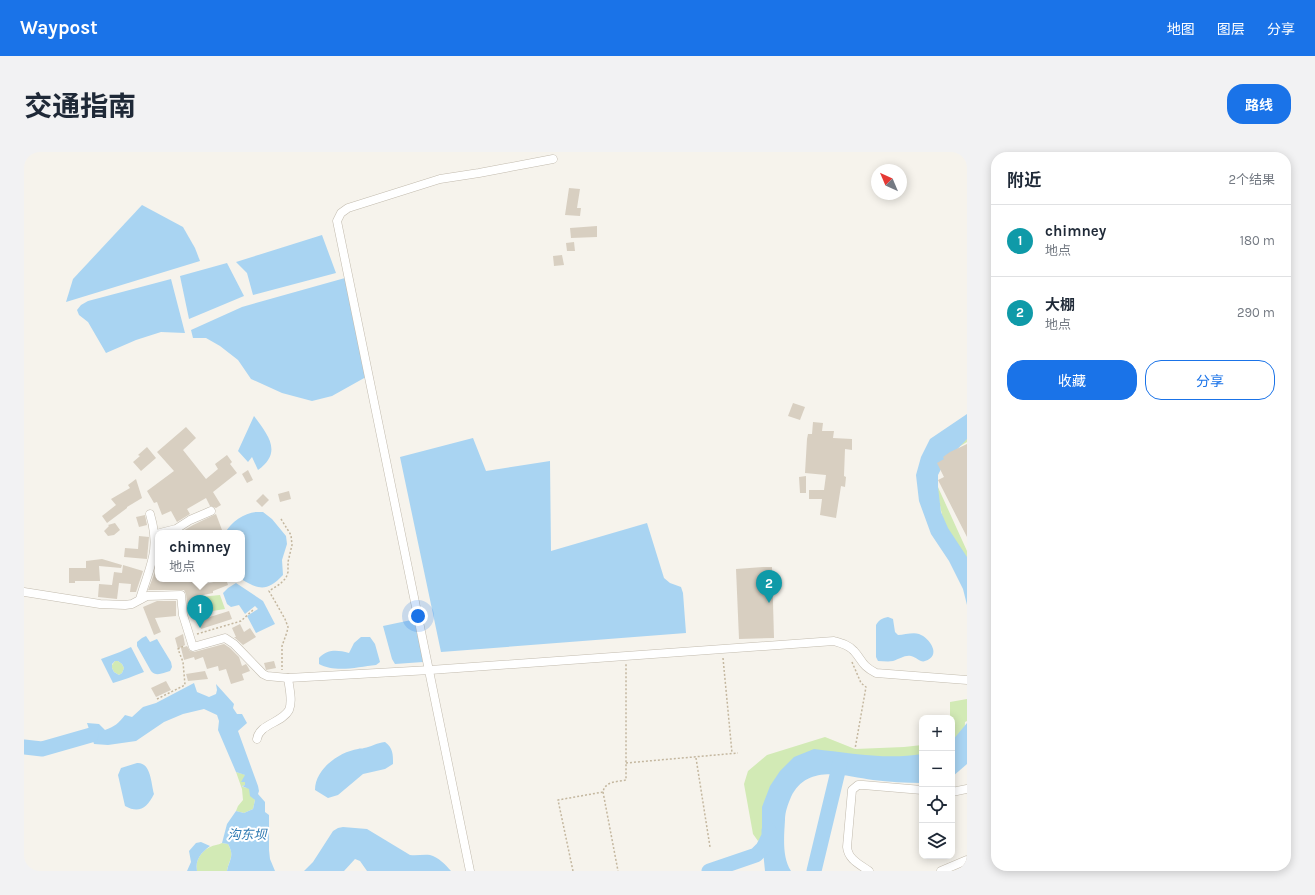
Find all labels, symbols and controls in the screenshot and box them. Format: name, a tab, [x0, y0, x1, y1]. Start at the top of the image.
text: Waypost	[20, 17, 98, 39]
text: 地图	[1167, 21, 1195, 38]
text: 图层	[1217, 21, 1245, 38]
text: 分享	[1267, 21, 1295, 38]
button: 路线	[1227, 84, 1291, 124]
text: 交通指南	[24, 90, 136, 123]
north arrow	[871, 164, 907, 200]
text: 附近	[1007, 170, 1041, 190]
text: 2个结果	[1228, 172, 1275, 187]
text: chimney	[1045, 222, 1106, 240]
text: 1	[1018, 233, 1022, 248]
text: 180 m	[1240, 233, 1275, 248]
text: 地点	[1045, 243, 1071, 258]
text: 大棚	[1045, 296, 1075, 314]
text: 2	[1016, 305, 1024, 320]
text: 290 m	[1237, 305, 1275, 320]
text: 地点	[1045, 317, 1071, 332]
button: 收藏	[1007, 360, 1137, 400]
button: 分享	[1145, 360, 1275, 400]
popup	[155, 530, 245, 582]
text: chimney	[169, 538, 231, 556]
text: 地点	[169, 559, 195, 574]
pin: 2	[756, 570, 782, 603]
pin: 1	[187, 595, 213, 628]
your location	[408, 606, 428, 626]
map controls	[919, 715, 955, 859]
button: +	[919, 715, 955, 751]
button: −	[919, 751, 955, 787]
button: locate	[919, 787, 955, 823]
button: layers	[919, 823, 955, 859]
water label: 沟东坝	[227, 827, 268, 842]

